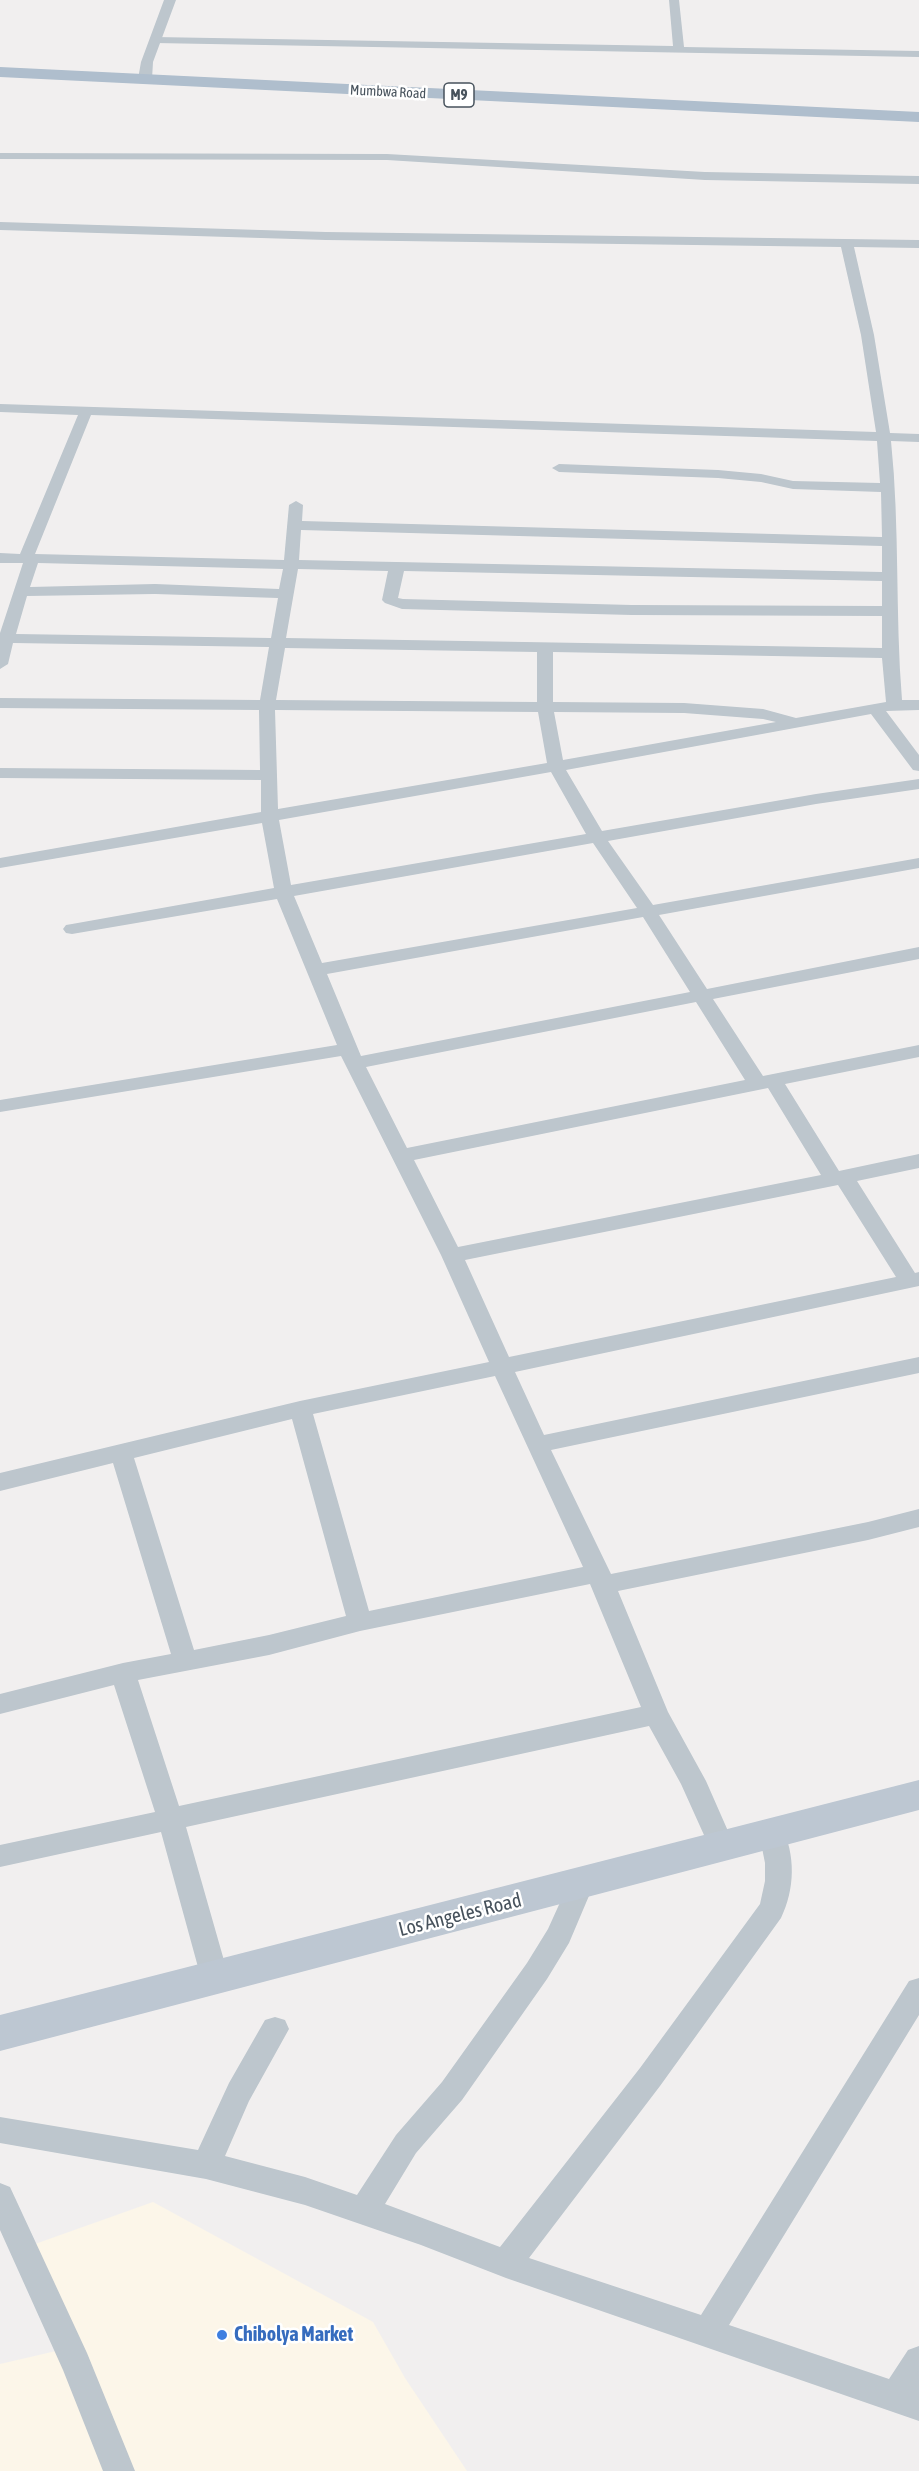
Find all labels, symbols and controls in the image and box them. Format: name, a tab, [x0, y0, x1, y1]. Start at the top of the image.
street label: Mumbwa Road	[350, 82, 426, 102]
road number: M9	[444, 83, 474, 107]
street label: Los Angeles Road	[396, 1888, 524, 1942]
place label: Chibolya Market	[234, 2323, 353, 2347]
marker: Chibolya Market	[215, 2328, 229, 2342]

